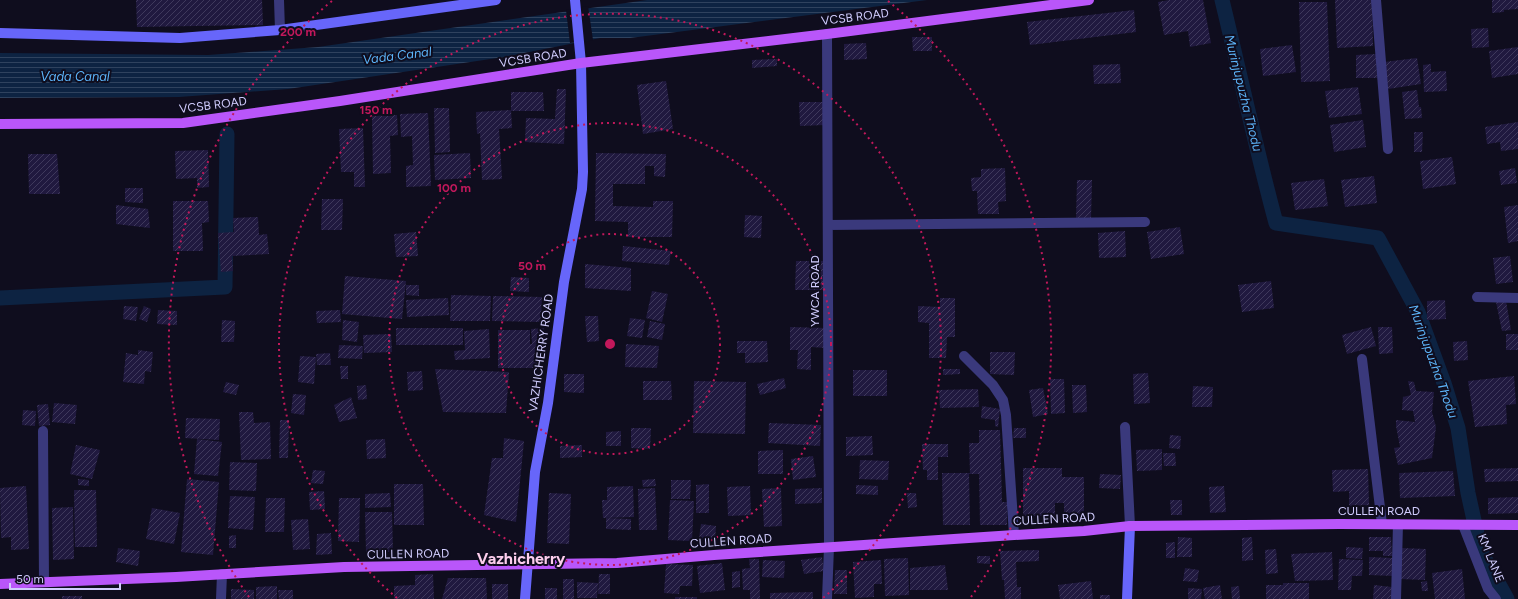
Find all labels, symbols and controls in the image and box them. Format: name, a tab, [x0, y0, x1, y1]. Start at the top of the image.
street label: VCSB ROAD	[820, 6, 890, 28]
text: 200 m	[280, 25, 316, 39]
water label: Murinjupuzha Thodu	[1222, 33, 1265, 153]
water label: Vada Canal	[362, 44, 433, 67]
street label: VCSB ROAD	[498, 46, 568, 70]
water label: Vada Canal	[40, 69, 110, 84]
street label: VCSB ROAD	[178, 94, 248, 116]
text: 150 m	[359, 103, 393, 117]
text: 100 m	[437, 181, 471, 195]
street label: YWCA ROAD	[808, 255, 822, 327]
text: 50 m	[518, 259, 546, 273]
street label: VAZHICHERRY ROAD	[526, 293, 556, 413]
water label: Murinjupuzha Thodu	[1406, 302, 1461, 420]
centre of rings	[603, 337, 617, 351]
street label: CULLEN ROAD	[1338, 504, 1420, 518]
street label: CULLEN ROAD	[1013, 510, 1095, 528]
street label: CULLEN ROAD	[690, 531, 772, 551]
street label: KM LANE	[1475, 532, 1507, 584]
street label: CULLEN ROAD	[367, 546, 449, 562]
district label: Vazhicherry	[477, 549, 566, 568]
scale bar	[10, 565, 120, 591]
text: 50 m	[16, 572, 44, 586]

